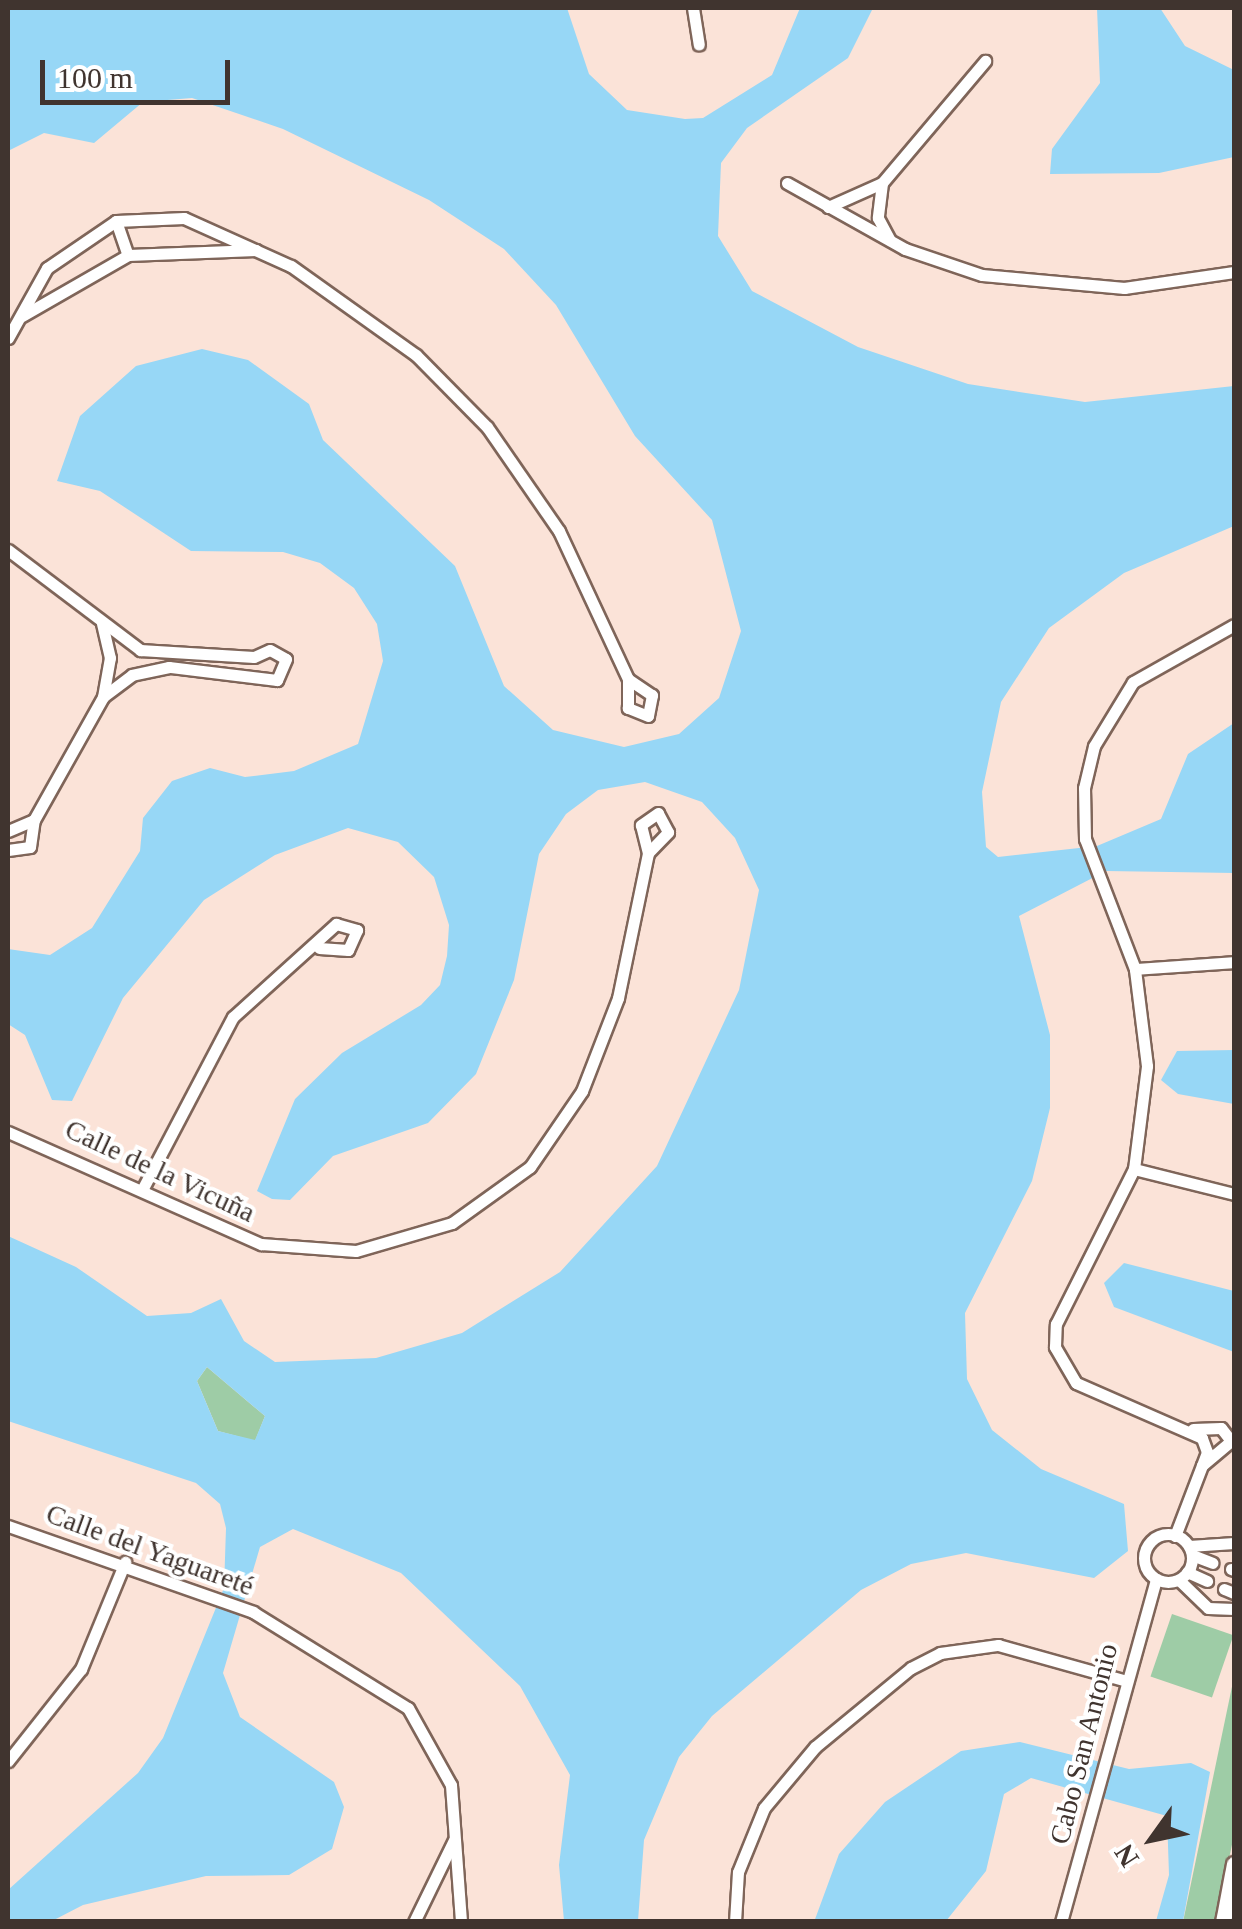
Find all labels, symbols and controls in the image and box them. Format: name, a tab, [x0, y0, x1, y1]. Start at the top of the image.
scale bar	[45, 40, 235, 102]
text: 100 m	[57, 61, 133, 94]
street label: Calle de la Vicuña	[60, 1112, 260, 1230]
street label: Calle del Yaguareté	[41, 1497, 259, 1603]
street label: Cabo San Antonio	[1043, 1640, 1125, 1848]
north arrow	[1102, 1789, 1202, 1889]
text: N	[1108, 1839, 1145, 1873]

